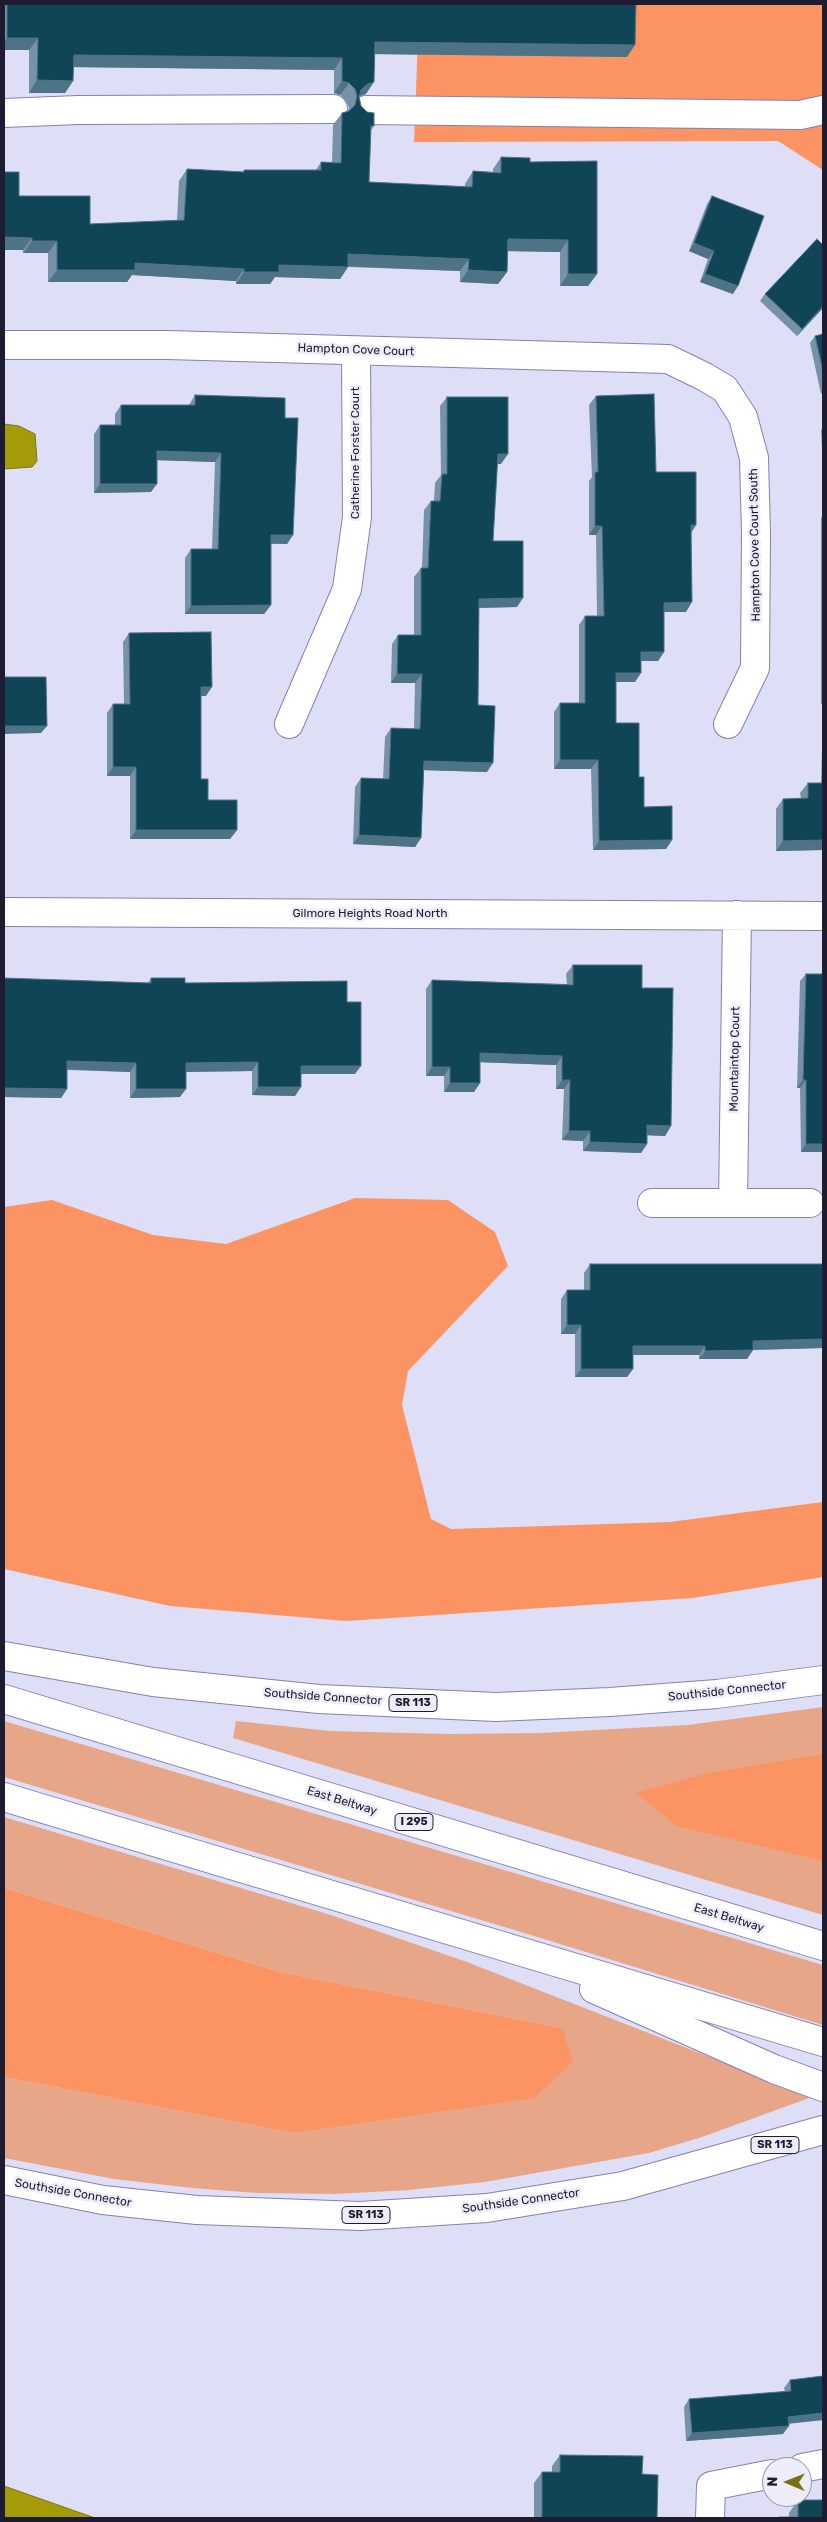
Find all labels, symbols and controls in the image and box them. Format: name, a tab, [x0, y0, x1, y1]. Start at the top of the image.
street label: Hampton Cove Court	[297, 341, 415, 359]
street label: Catherine Forster Court	[349, 387, 363, 519]
street label: Hampton Cove Court South	[746, 468, 764, 622]
street label: Gilmore Heights Road North	[292, 907, 448, 921]
street label: Mountaintop Court	[727, 1006, 743, 1112]
street label: Southside Connector	[667, 1678, 787, 1704]
street label: Southside Connector	[263, 1686, 383, 1708]
road number: SR 113	[389, 1695, 437, 1712]
street label: East Beltway	[305, 1784, 379, 1818]
road number: I 295	[395, 1814, 433, 1830]
street label: East Beltway	[692, 1901, 766, 1935]
road number: SR 113	[751, 2136, 799, 2154]
street label: Southside Connector	[13, 2176, 133, 2210]
street label: Southside Connector	[461, 2186, 581, 2216]
road number: SR 113	[342, 2206, 390, 2224]
north arrow	[762, 2457, 812, 2507]
text: N	[764, 2477, 781, 2487]

